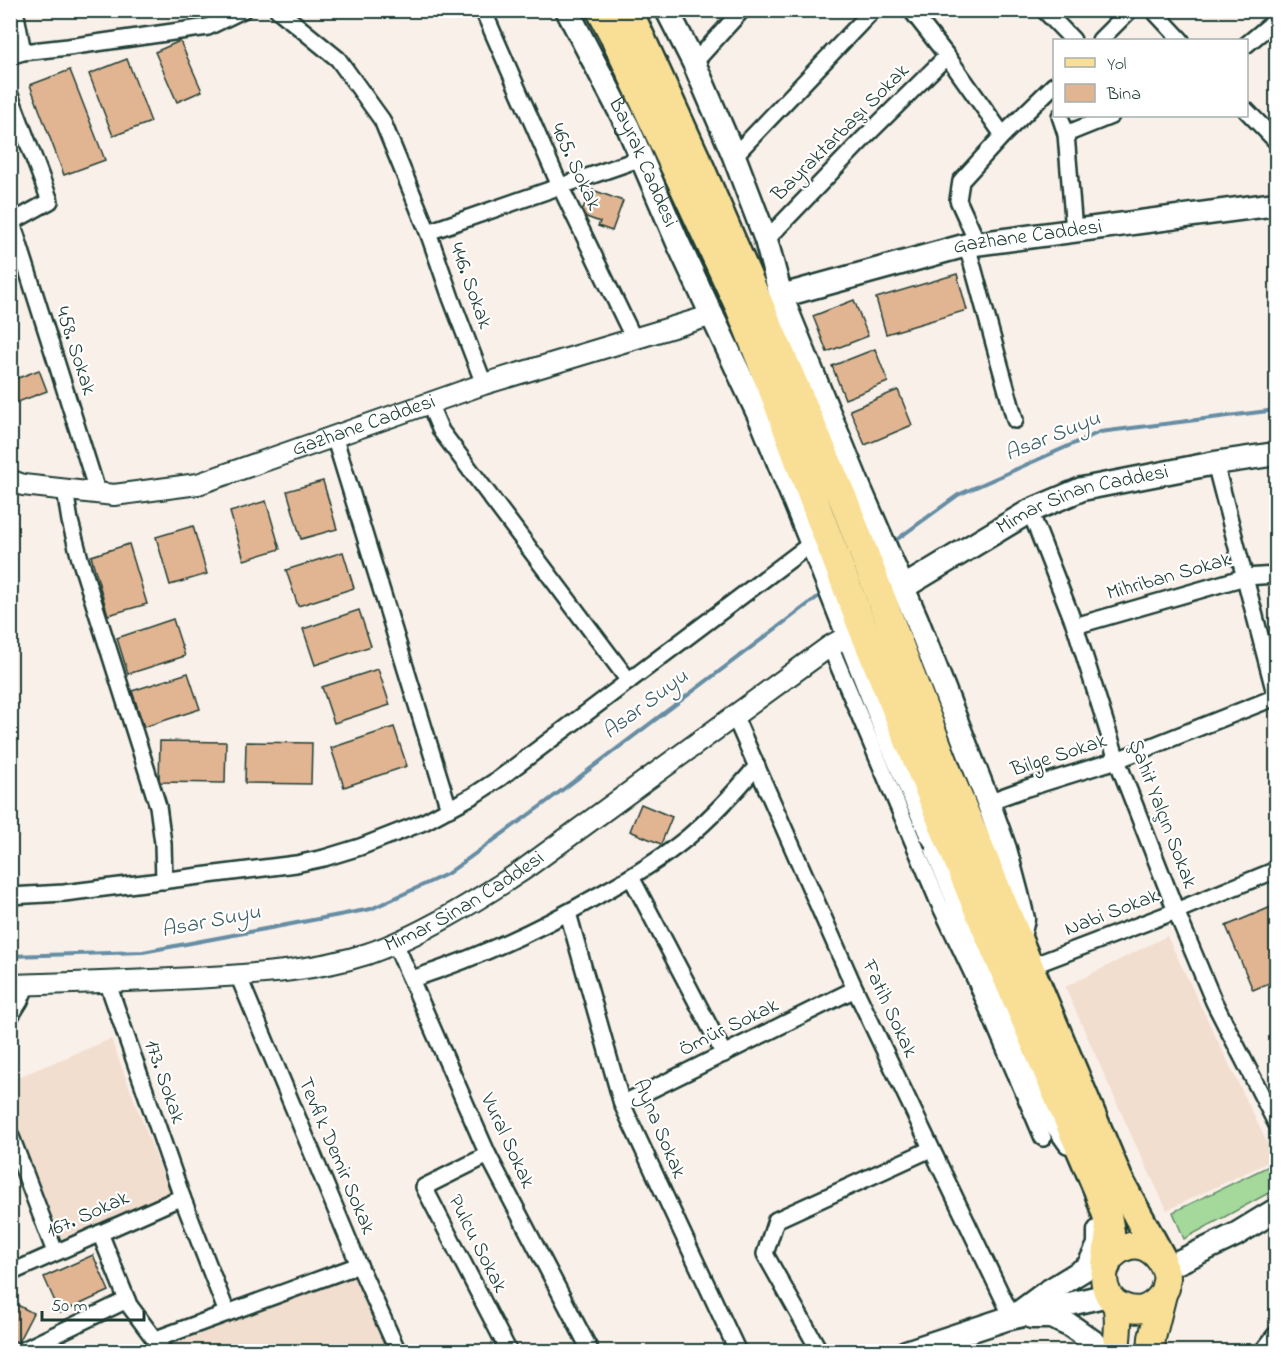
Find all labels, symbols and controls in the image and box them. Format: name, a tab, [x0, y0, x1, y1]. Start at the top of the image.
legend	[1053, 39, 1248, 117]
text: Yol	[1107, 52, 1127, 78]
street label: Bayraktarbaşı Sokak	[764, 57, 919, 211]
text: Bina	[1106, 82, 1141, 108]
street label: Bayrak Caddesi	[599, 91, 685, 232]
street label: 465. Sokak	[542, 119, 609, 216]
street label: Gazhane Caddesi	[950, 212, 1104, 263]
street label: 446. Sokak	[441, 239, 500, 334]
street label: 458. Sokak	[47, 303, 104, 400]
street label: Gazhane Caddesi	[288, 387, 440, 465]
water label: Asar Suyu	[1000, 403, 1106, 471]
street label: Mimar Sinan Caddesi	[991, 457, 1171, 543]
street label: Mihriban Sokak	[1103, 545, 1236, 609]
water label: Asar Suyu	[596, 662, 696, 748]
street label: Bilge Sokak	[1006, 726, 1112, 788]
street label: Şahit Yalçın Sokak	[1120, 735, 1205, 894]
street label: Mimar Sinan Caddesi	[380, 844, 551, 961]
street label: Nabi Sokak	[1060, 881, 1164, 945]
water label: Asar Suyu	[159, 897, 264, 947]
street label: Fatih Sokak	[853, 954, 925, 1063]
street label: Ömür Sokak	[674, 991, 785, 1065]
street label: 173. Sokak	[136, 1036, 193, 1129]
street label: Tevfik Demir Sokak	[289, 1073, 383, 1240]
street label: Ayna Sokak	[623, 1075, 694, 1185]
street label: Vural Sokak	[471, 1088, 542, 1194]
street label: 167. Sokak	[42, 1183, 135, 1247]
street label: Pulcu Sokak	[439, 1190, 515, 1299]
scale bar	[42, 1284, 144, 1322]
text: 50 m	[51, 1294, 88, 1320]

